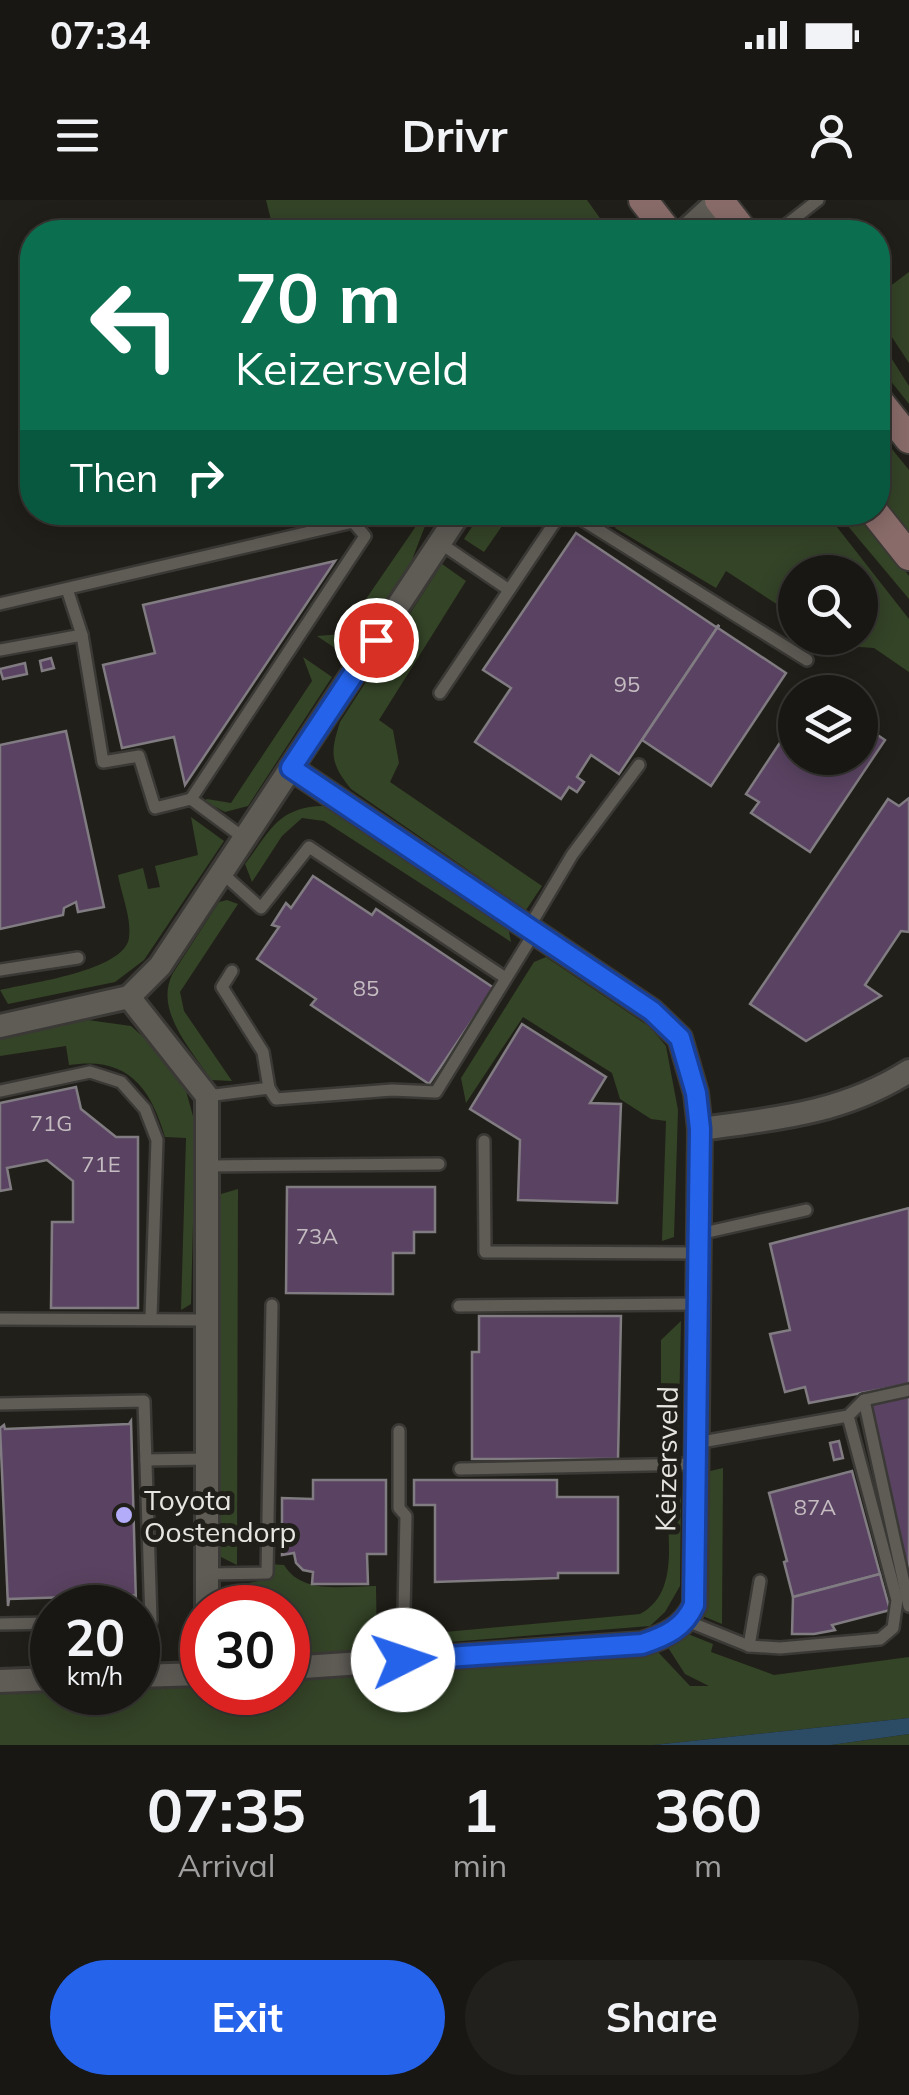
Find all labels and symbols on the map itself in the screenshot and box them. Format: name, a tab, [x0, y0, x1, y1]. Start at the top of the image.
pin	[334, 598, 419, 683]
house number: 95	[614, 670, 640, 698]
house number: 85	[353, 974, 379, 1002]
house number: 71G	[30, 1109, 72, 1137]
house number: 71E	[81, 1150, 121, 1178]
house number: 73A	[296, 1222, 338, 1250]
street label: Keizersveld	[647, 1386, 685, 1532]
place label: Toyota Oostendorp	[144, 1482, 296, 1549]
house number: 87A	[794, 1493, 836, 1521]
marker: Toyota Oostendorp	[113, 1504, 135, 1526]
speed limit sign: 30	[180, 1585, 310, 1715]
position arrow	[351, 1608, 455, 1712]

